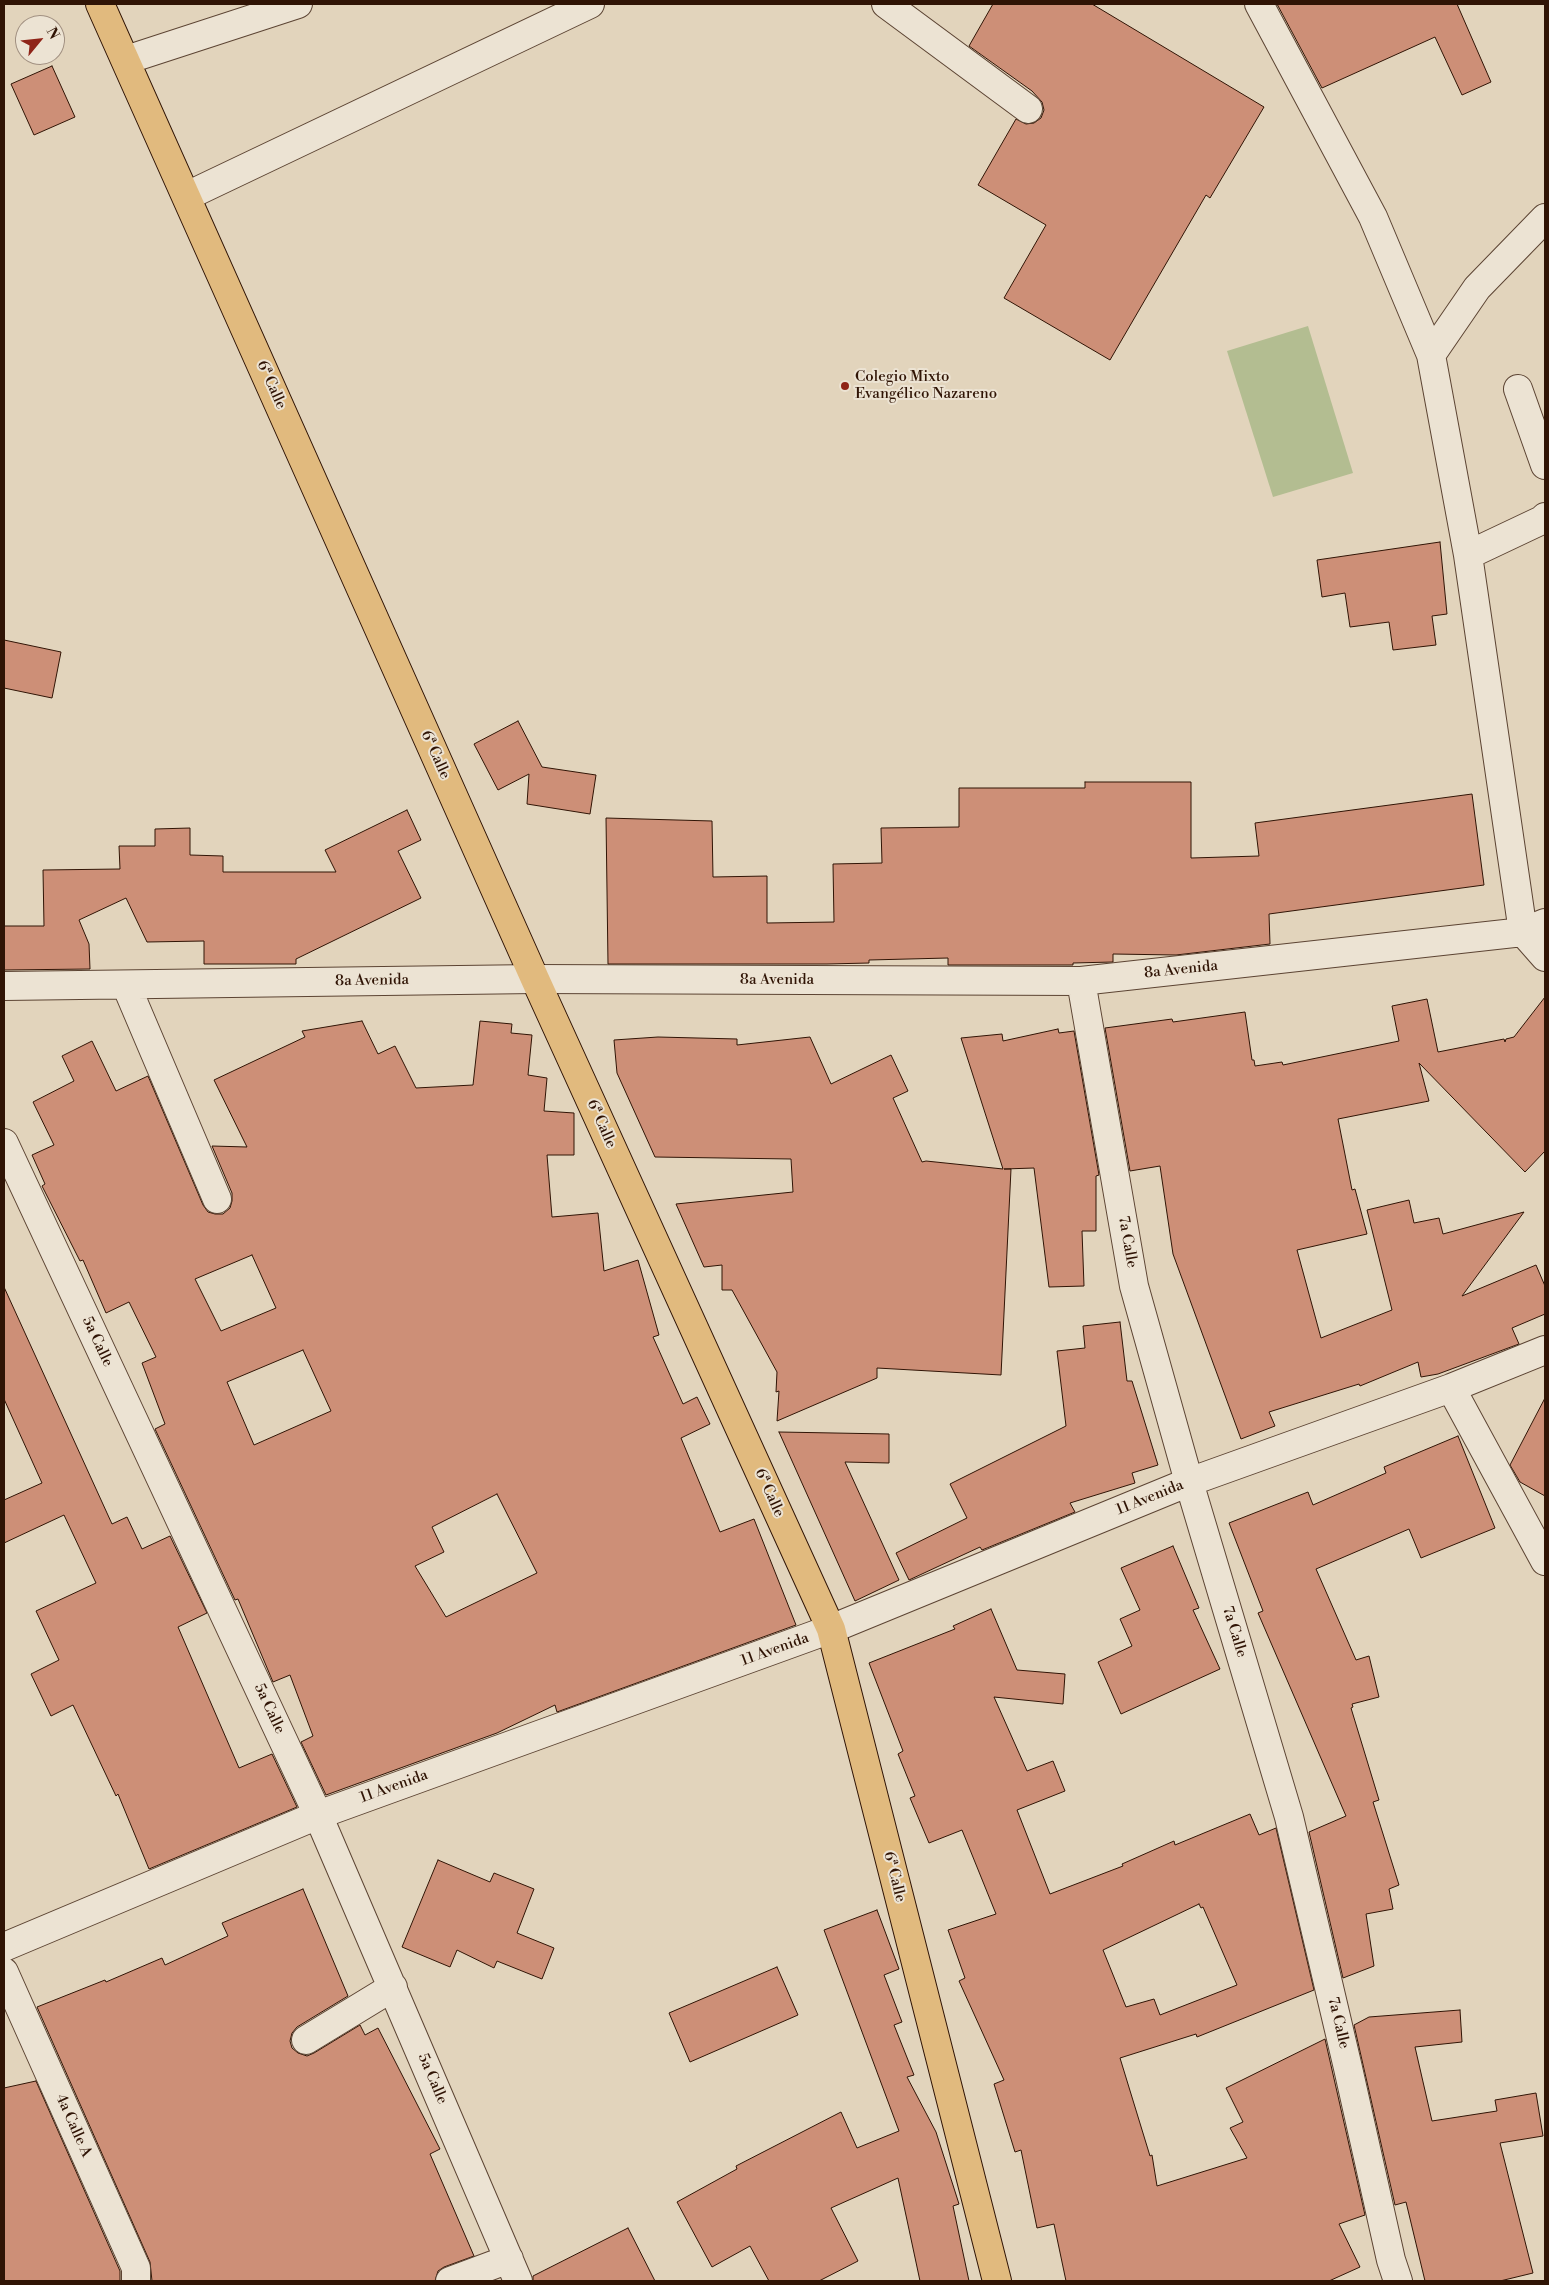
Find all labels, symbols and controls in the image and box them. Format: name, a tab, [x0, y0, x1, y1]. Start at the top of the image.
north arrow	[15, 15, 65, 65]
text: N	[42, 24, 63, 43]
street label: 6ª Calle	[252, 358, 290, 412]
place label: Colegio Mixto Evangélico Nazareno	[855, 368, 997, 403]
marker: Colegio Mixto Evangélico Nazareno	[839, 380, 851, 392]
street label: 6ª Calle	[416, 728, 454, 782]
street label: 8a Avenida	[1143, 957, 1219, 983]
street label: 8a Avenida	[335, 971, 409, 991]
street label: 8a Avenida	[740, 971, 814, 989]
street label: 6ª Calle	[582, 1097, 620, 1151]
street label: 7a Calle	[1114, 1215, 1140, 1269]
street label: 5a Calle	[78, 1314, 116, 1370]
street label: 6ª Calle	[750, 1466, 788, 1520]
street label: 11 Avenida	[1114, 1476, 1186, 1520]
street label: 7a Calle	[1218, 1604, 1250, 1660]
street label: 11 Avenida	[739, 1629, 811, 1671]
street label: 5a Calle	[250, 1681, 288, 1737]
street label: 11 Avenida	[358, 1766, 430, 1808]
street label: 6ª Calle	[879, 1850, 909, 1904]
street label: 7a Calle	[1323, 1995, 1353, 2051]
street label: 5a Calle	[413, 2051, 451, 2107]
street label: 4a Calle A	[51, 2092, 95, 2160]

